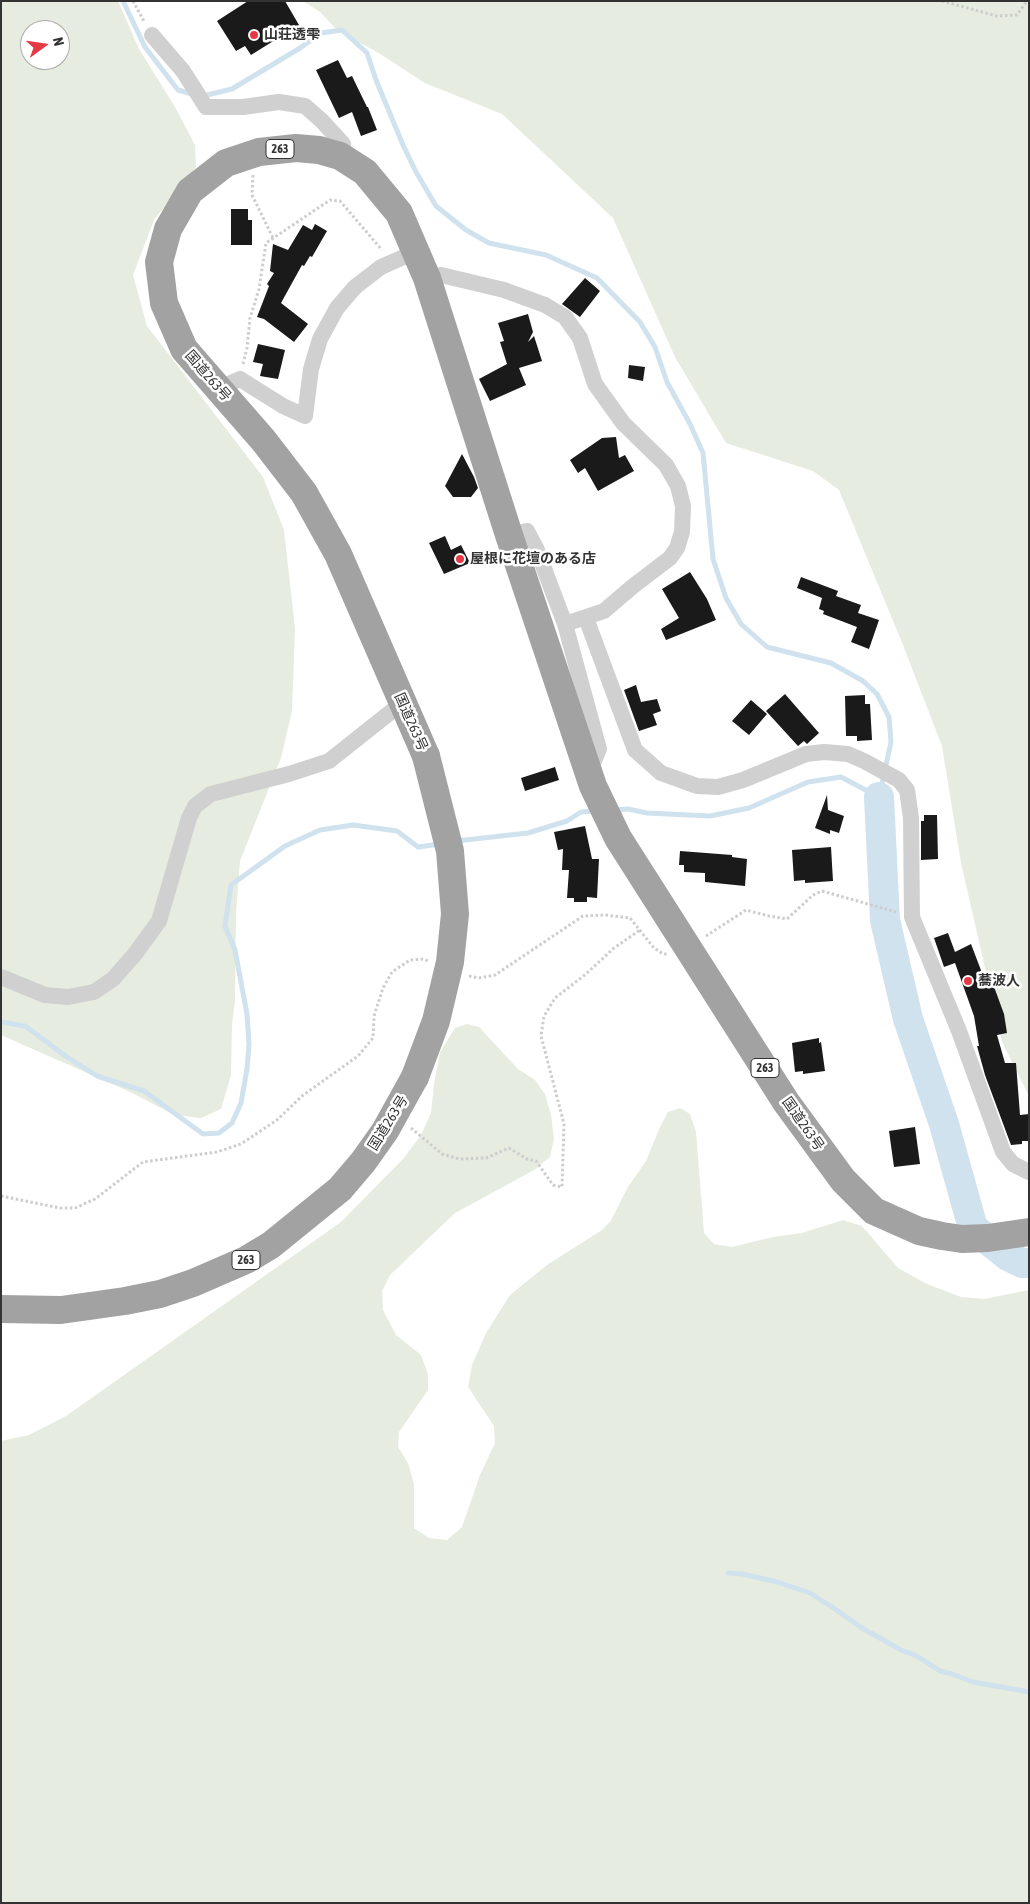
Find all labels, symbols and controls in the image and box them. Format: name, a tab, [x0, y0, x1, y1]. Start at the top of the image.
north arrow	[20, 20, 70, 70]
place label: 山荘透雫	[264, 27, 320, 43]
marker: 山荘透雫	[248, 29, 260, 41]
text: N	[50, 36, 67, 48]
road number: 263	[266, 140, 294, 158]
street label: 国道263号	[181, 347, 235, 405]
place label: 屋根に花壇のある店	[470, 551, 596, 567]
marker: 屋根に花壇のある店	[454, 553, 466, 565]
street label: 国道263号	[391, 690, 431, 754]
place label: 蕎波人	[978, 973, 1020, 989]
marker: 蕎波人	[962, 975, 974, 987]
road number: 263	[751, 1058, 779, 1078]
street label: 国道263号	[365, 1092, 411, 1154]
street label: 国道263号	[778, 1094, 828, 1154]
road number: 263	[232, 1250, 260, 1270]

